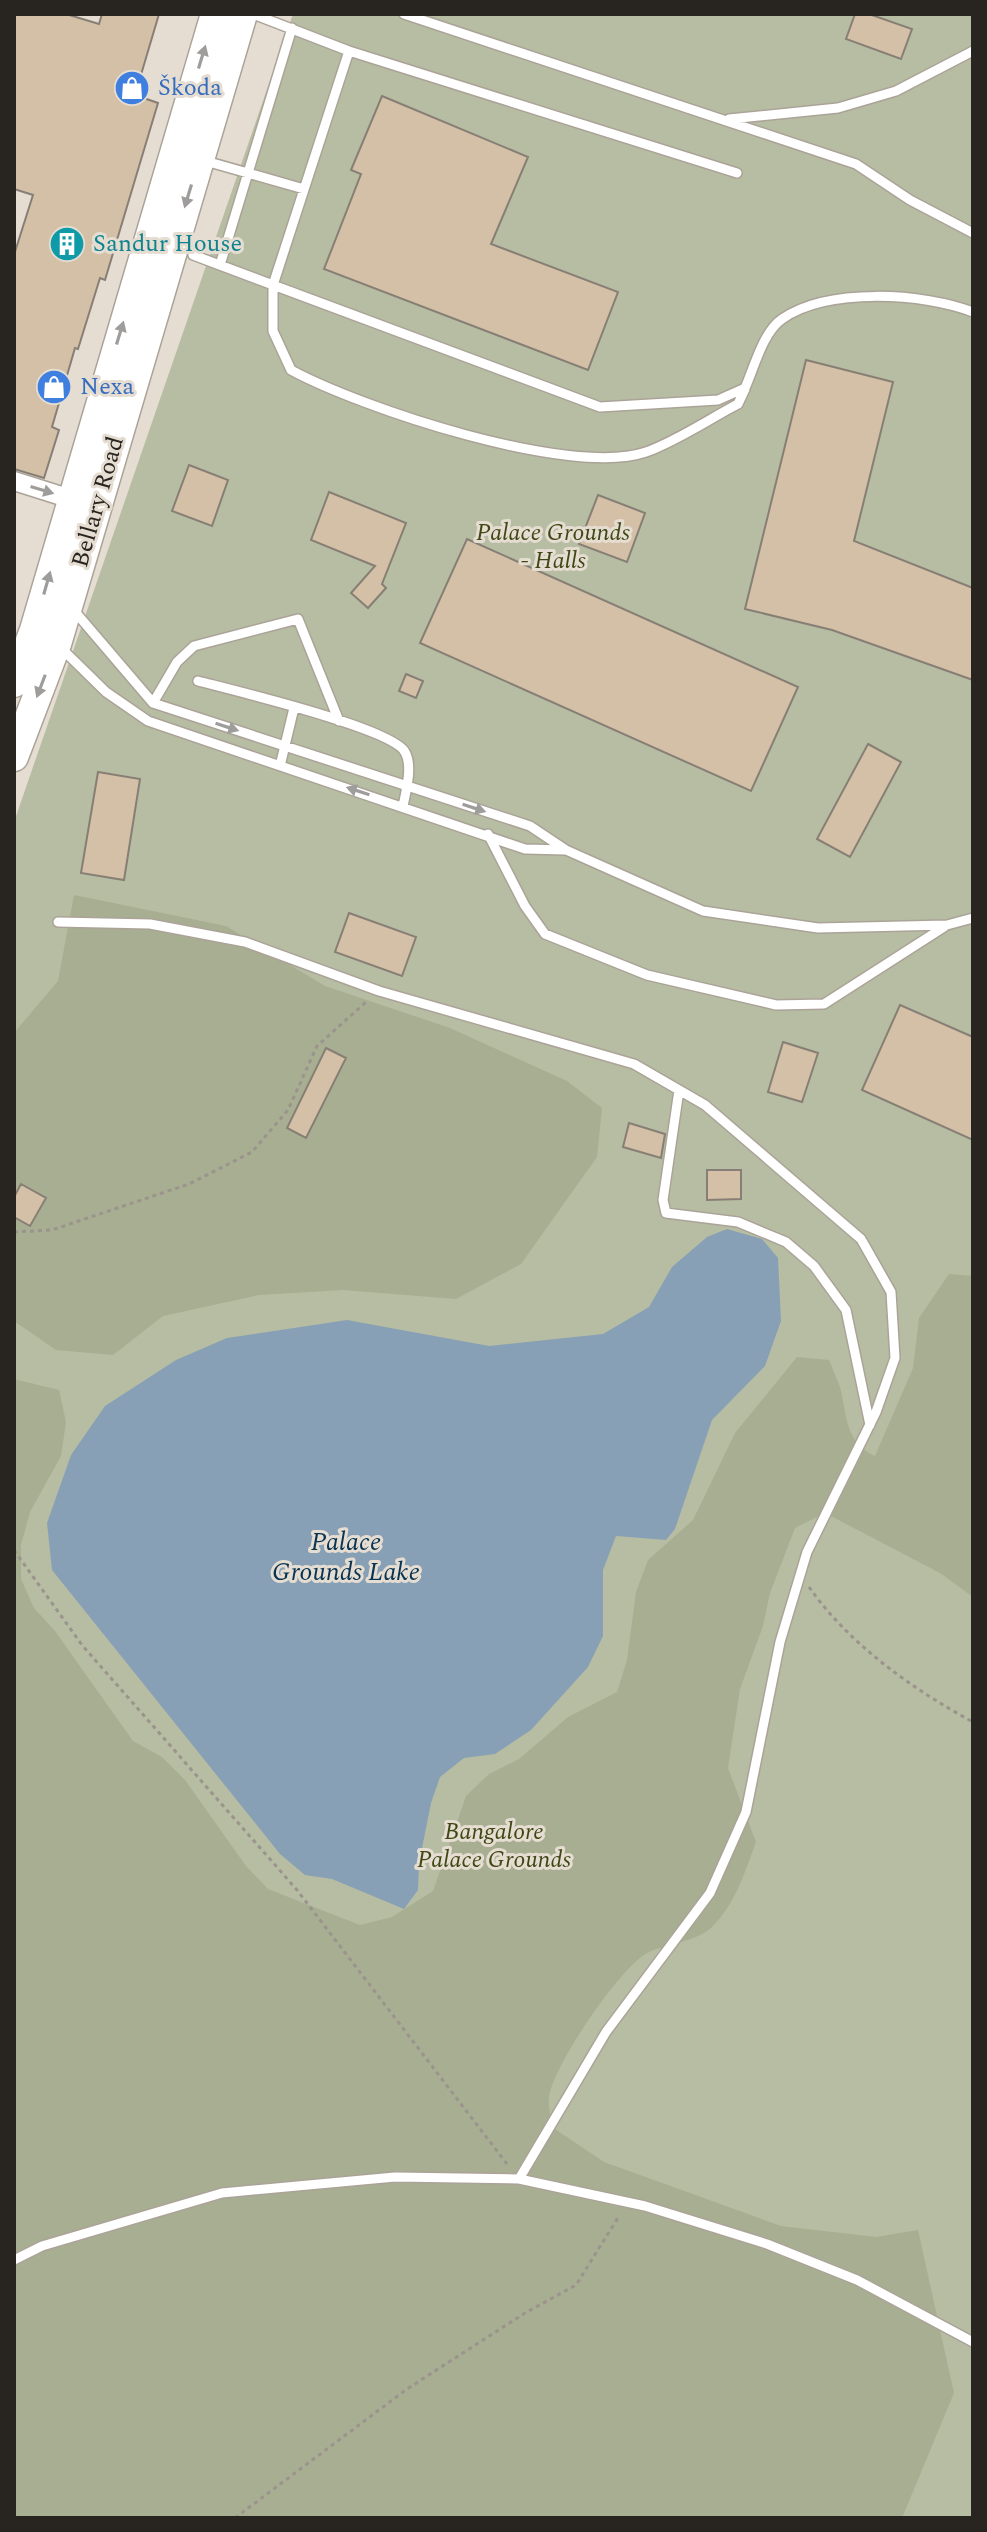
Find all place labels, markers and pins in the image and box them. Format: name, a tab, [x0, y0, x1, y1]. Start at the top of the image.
shop icon: Škoda	[113, 69, 151, 107]
place label: Škoda	[158, 70, 222, 106]
building icon: Sandur House	[48, 225, 86, 263]
place label: Sandur House	[93, 226, 242, 262]
shop icon: Nexa	[35, 368, 73, 406]
place label: Nexa	[80, 369, 134, 405]

